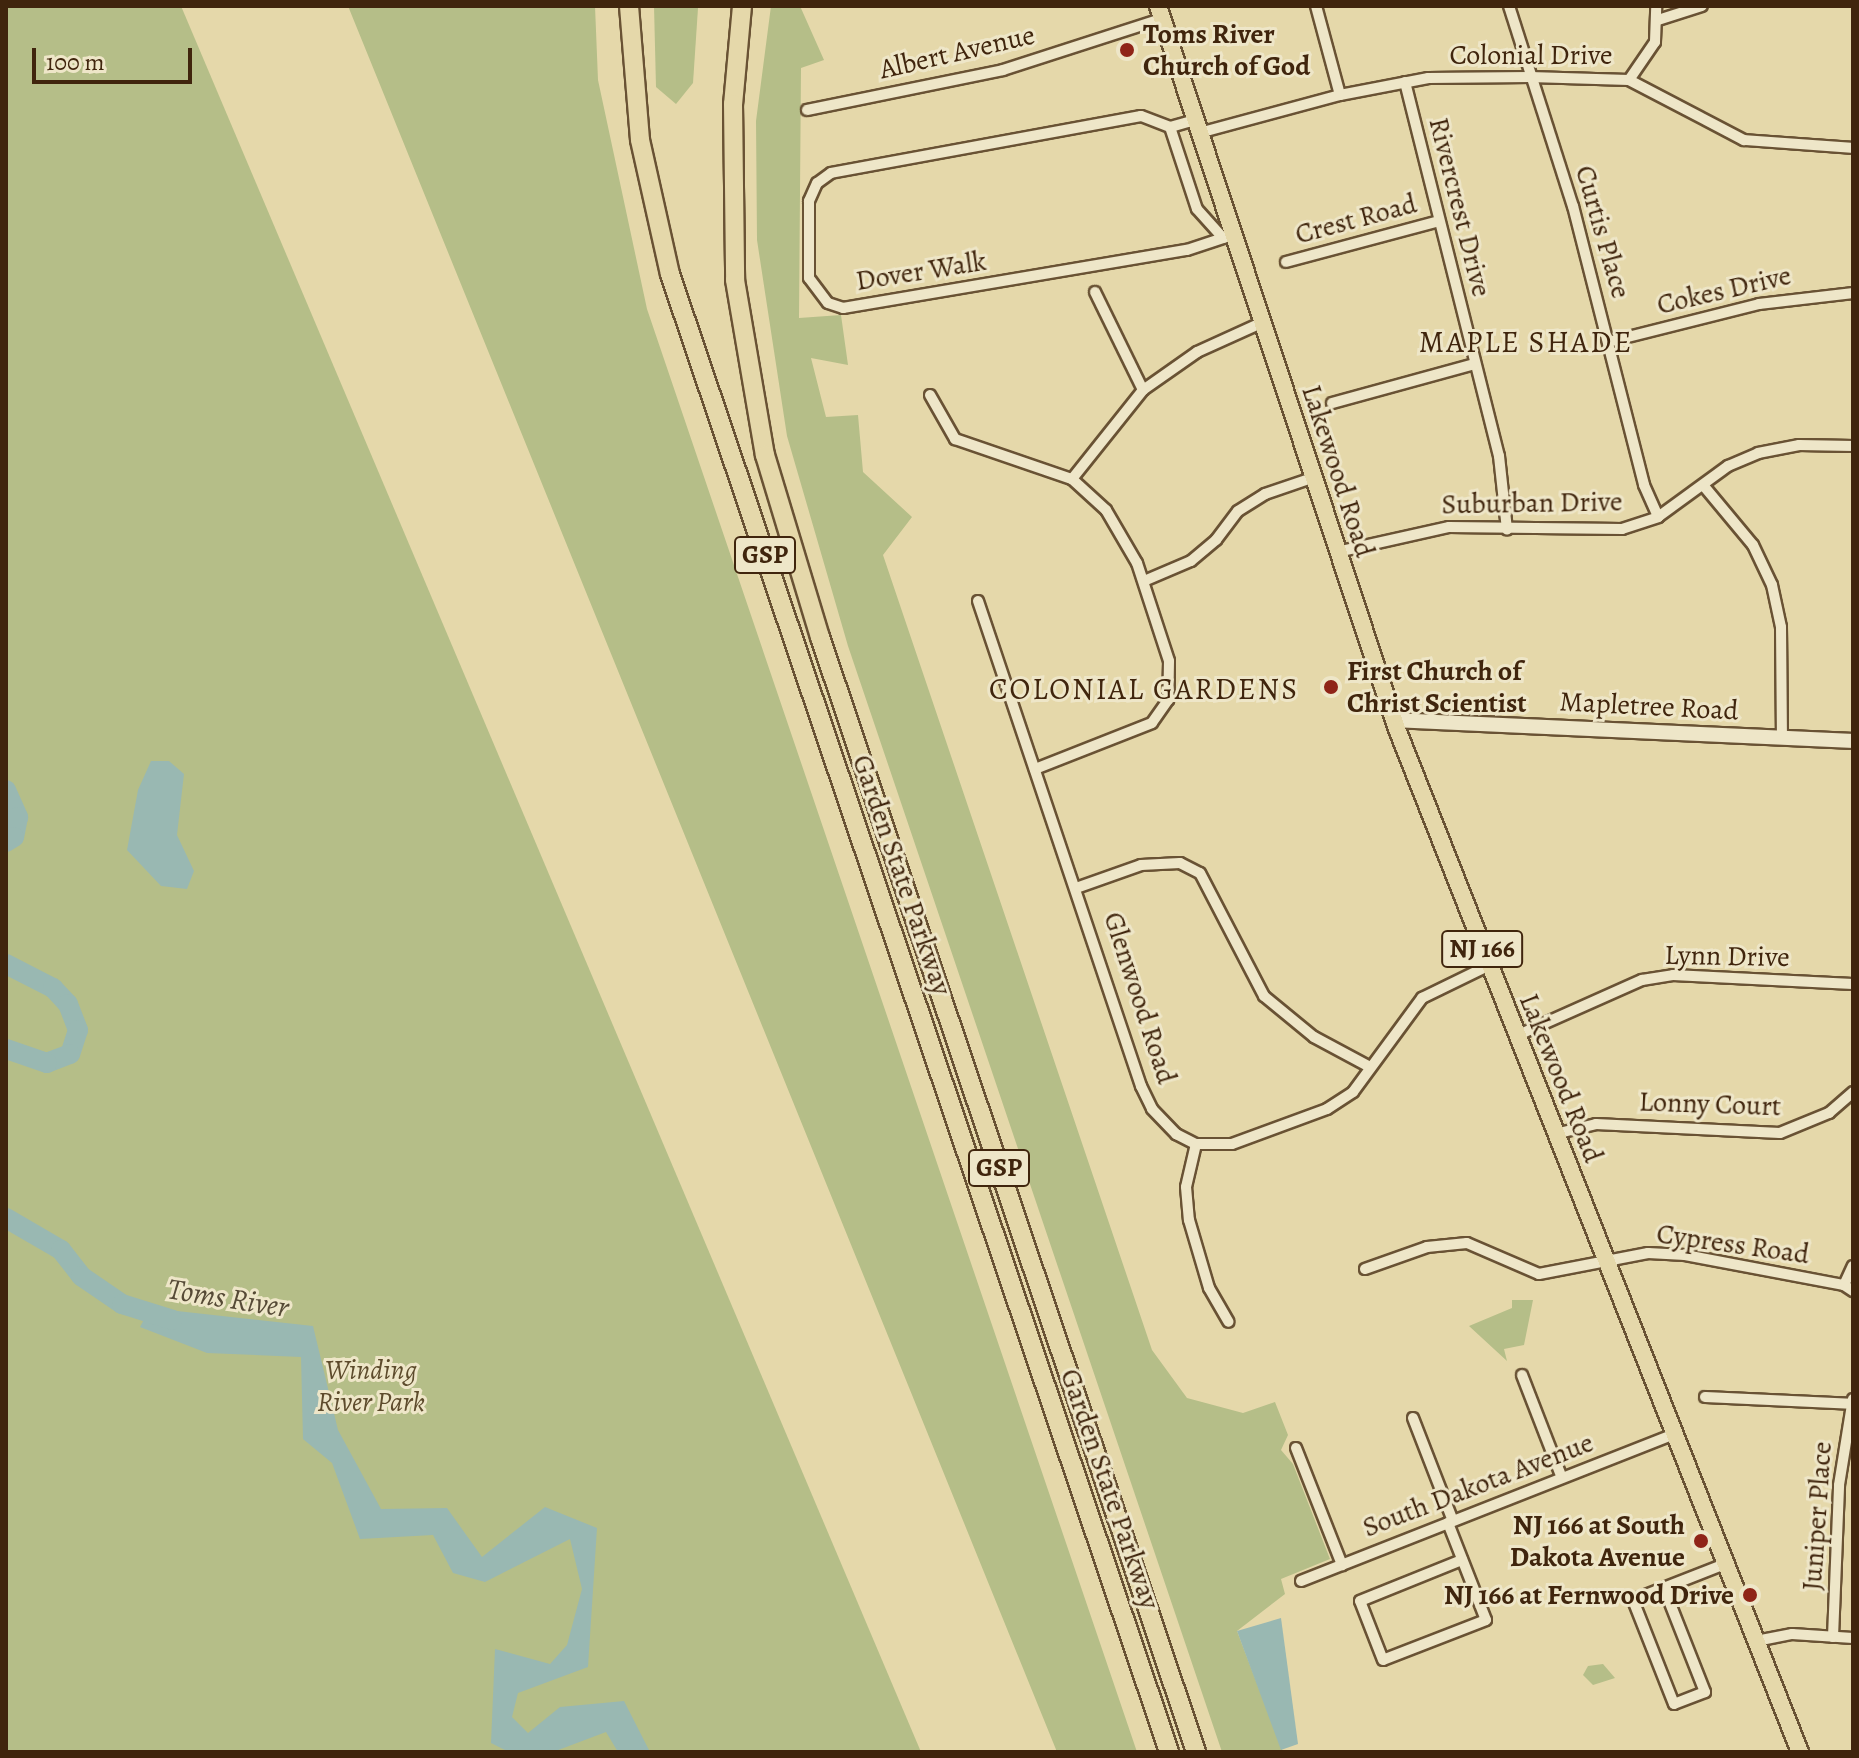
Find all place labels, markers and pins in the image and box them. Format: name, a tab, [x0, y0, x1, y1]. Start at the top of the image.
place label: Toms River Church of God	[1143, 17, 1310, 83]
marker: Toms River Church of God	[1118, 41, 1136, 59]
place label: First Church of Christ Scientist	[1347, 654, 1527, 720]
marker: First Church of Christ Scientist	[1322, 678, 1340, 696]
place label: NJ 166 at South Dakota Avenue	[1510, 1508, 1685, 1574]
marker: NJ 166 at South Dakota Avenue	[1692, 1532, 1710, 1550]
place label: NJ 166 at Fernwood Drive	[1444, 1578, 1734, 1612]
marker: NJ 166 at Fernwood Drive	[1741, 1586, 1759, 1604]

